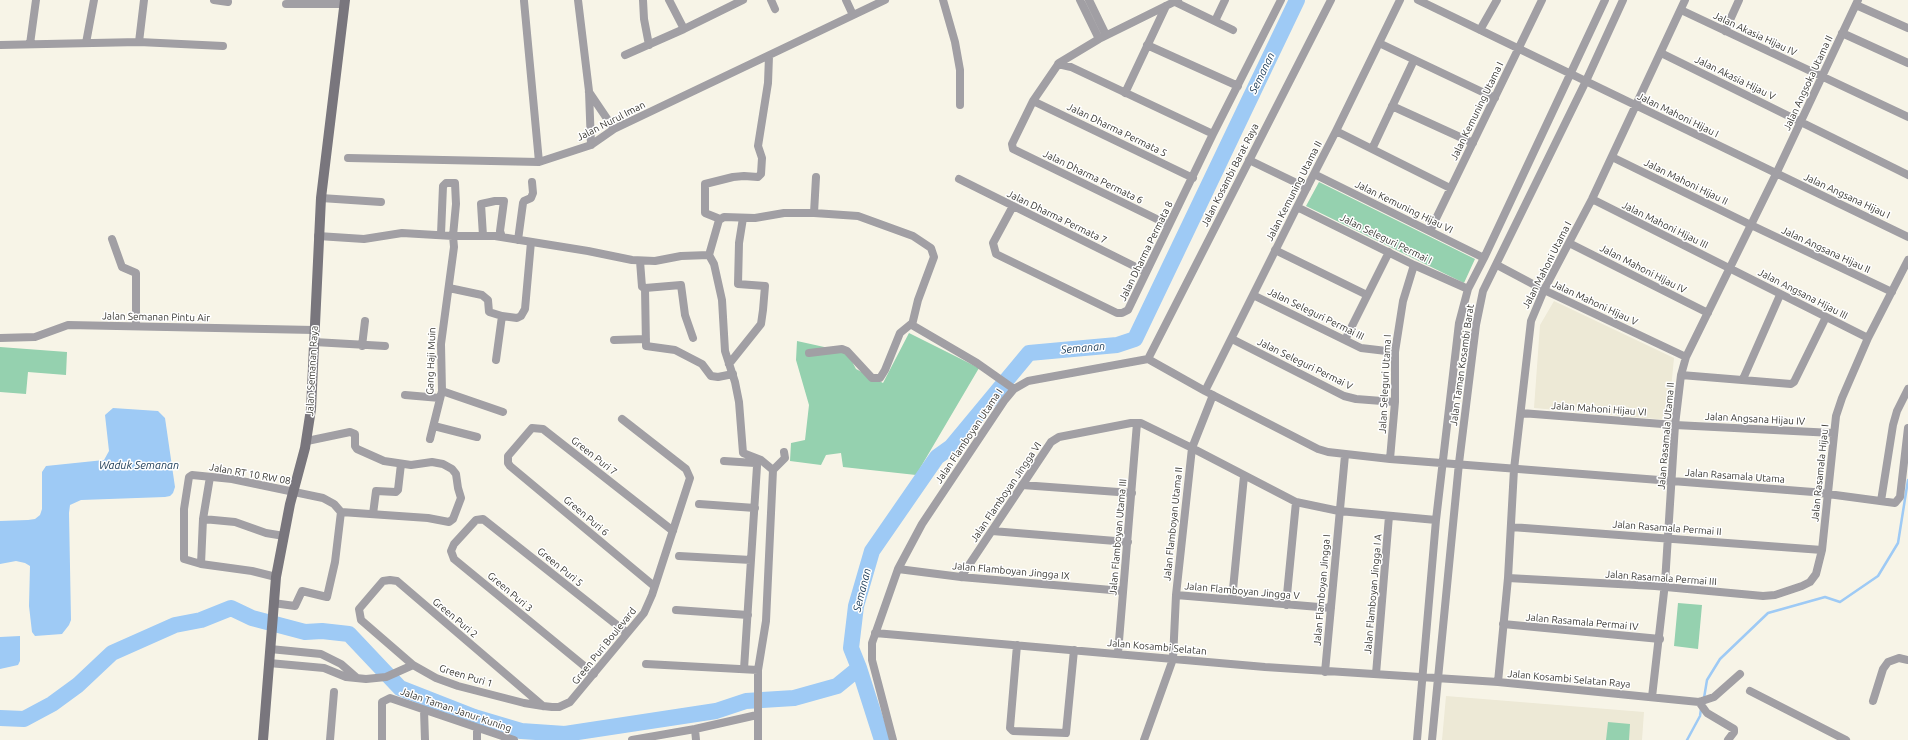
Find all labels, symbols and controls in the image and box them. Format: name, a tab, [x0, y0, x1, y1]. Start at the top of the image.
street label: Jalan Akasia Hijau IV	[1711, 9, 1799, 59]
street label: Jalan Angsoka Utama II	[1781, 34, 1835, 132]
water label: Semanan	[1246, 50, 1278, 96]
street label: Jalan Akasia Hijau V	[1693, 53, 1777, 103]
street label: Jalan Kemuning Utama I	[1448, 60, 1506, 162]
street label: Jalan Mahoni Hijau I	[1635, 90, 1721, 140]
street label: Jalan Nurul Iman	[575, 99, 647, 143]
street label: Jalan Dharma Permata 5	[1065, 101, 1169, 159]
street label: Jalan Kosambi Barat Raya	[1199, 121, 1261, 229]
street label: Jalan Kemuning Utama II	[1264, 139, 1324, 243]
street label: Jalan Dharma Permata 6	[1041, 148, 1145, 206]
street label: Jalan Mahoni Hijau II	[1642, 156, 1730, 208]
street label: Jalan Angsana Hijau I	[1802, 171, 1892, 221]
street label: Jalan Kemuning Hijau VI	[1353, 178, 1455, 236]
street label: Jalan Dharma Permata 7	[1005, 188, 1109, 246]
street label: Jalan Dharma Permata 8	[1117, 199, 1175, 303]
street label: Jalan Mahoni Hijau III	[1620, 199, 1710, 251]
street label: Jalan Seleguri Permai I	[1338, 212, 1434, 266]
street label: Jalan Mahoni Utama I	[1520, 219, 1574, 311]
street label: Jalan Angsana Hijau II	[1780, 224, 1872, 276]
street label: Jalan Mahoni Hijau IV	[1598, 242, 1688, 296]
street label: Jalan Angsana Hijau III	[1756, 266, 1850, 322]
street label: Jalan Mahoni Hijau V	[1550, 278, 1640, 328]
street label: Jalan Seleguri Permai III	[1266, 285, 1366, 343]
street label: Jalan Taman Kosambi Barat	[1448, 303, 1476, 427]
street label: Jalan Semanan Pintu Air	[102, 310, 210, 324]
street label: Jalan Semanan Raya	[304, 325, 320, 417]
street label: Gang Haji Muin	[424, 327, 438, 395]
street label: Jalan Seleguri Utama I	[1376, 334, 1394, 434]
street label: Jalan Seleguri Permai V	[1255, 336, 1355, 392]
water label: Semanan	[1060, 339, 1106, 357]
street label: Jalan Rasamala Utama II	[1655, 382, 1677, 490]
street label: Jalan Flamboyan Utama I	[933, 386, 1005, 486]
street label: Jalan Mahoni Hijau VI	[1551, 400, 1647, 418]
street label: Jalan Angsana Hijau IV	[1705, 410, 1805, 428]
street label: Jalan Rasamala Hijau I	[1809, 424, 1831, 522]
street label: Green Puri 7	[569, 434, 619, 478]
street label: Jalan Flamboyan Jingga VI	[968, 440, 1044, 544]
water label: Waduk Semanan	[99, 458, 179, 472]
street label: Jalan RT 10 RW 08	[208, 461, 292, 487]
street label: Jalan Flamboyan Utama II	[1161, 467, 1185, 581]
street label: Jalan Rasamala Utama	[1685, 467, 1785, 485]
street label: Jalan Flamboyan Utama III	[1107, 478, 1129, 596]
street label: Green Puri 6	[561, 494, 611, 538]
street label: Jalan Rasamala Permai II	[1612, 518, 1722, 538]
street label: Jalan Flamboyan Jingga I A	[1362, 533, 1384, 655]
street label: Jalan Flamboyan Jingga I	[1311, 534, 1333, 646]
street label: Green Puri 5	[535, 545, 585, 589]
street label: Jalan Flamboyan Jingga IX	[952, 560, 1070, 582]
water label: Semanan	[850, 567, 874, 613]
street label: Jalan Rasamala Permai III	[1605, 568, 1717, 588]
street label: Green Puri 3	[485, 570, 535, 614]
street label: Jalan Flamboyan Jingga V	[1184, 580, 1300, 602]
street label: Green Puri 2	[430, 596, 480, 640]
street label: Green Puri Boulevard	[569, 605, 639, 687]
street label: Jalan Rasamala Permai IV	[1525, 611, 1639, 633]
street label: Jalan Kosambi Selatan	[1107, 637, 1207, 657]
street label: Green Puri 1	[438, 662, 494, 690]
street label: Jalan Kosambi Selatan Raya	[1507, 668, 1631, 690]
street label: Jalan Taman Janur Kuning	[399, 685, 513, 735]

